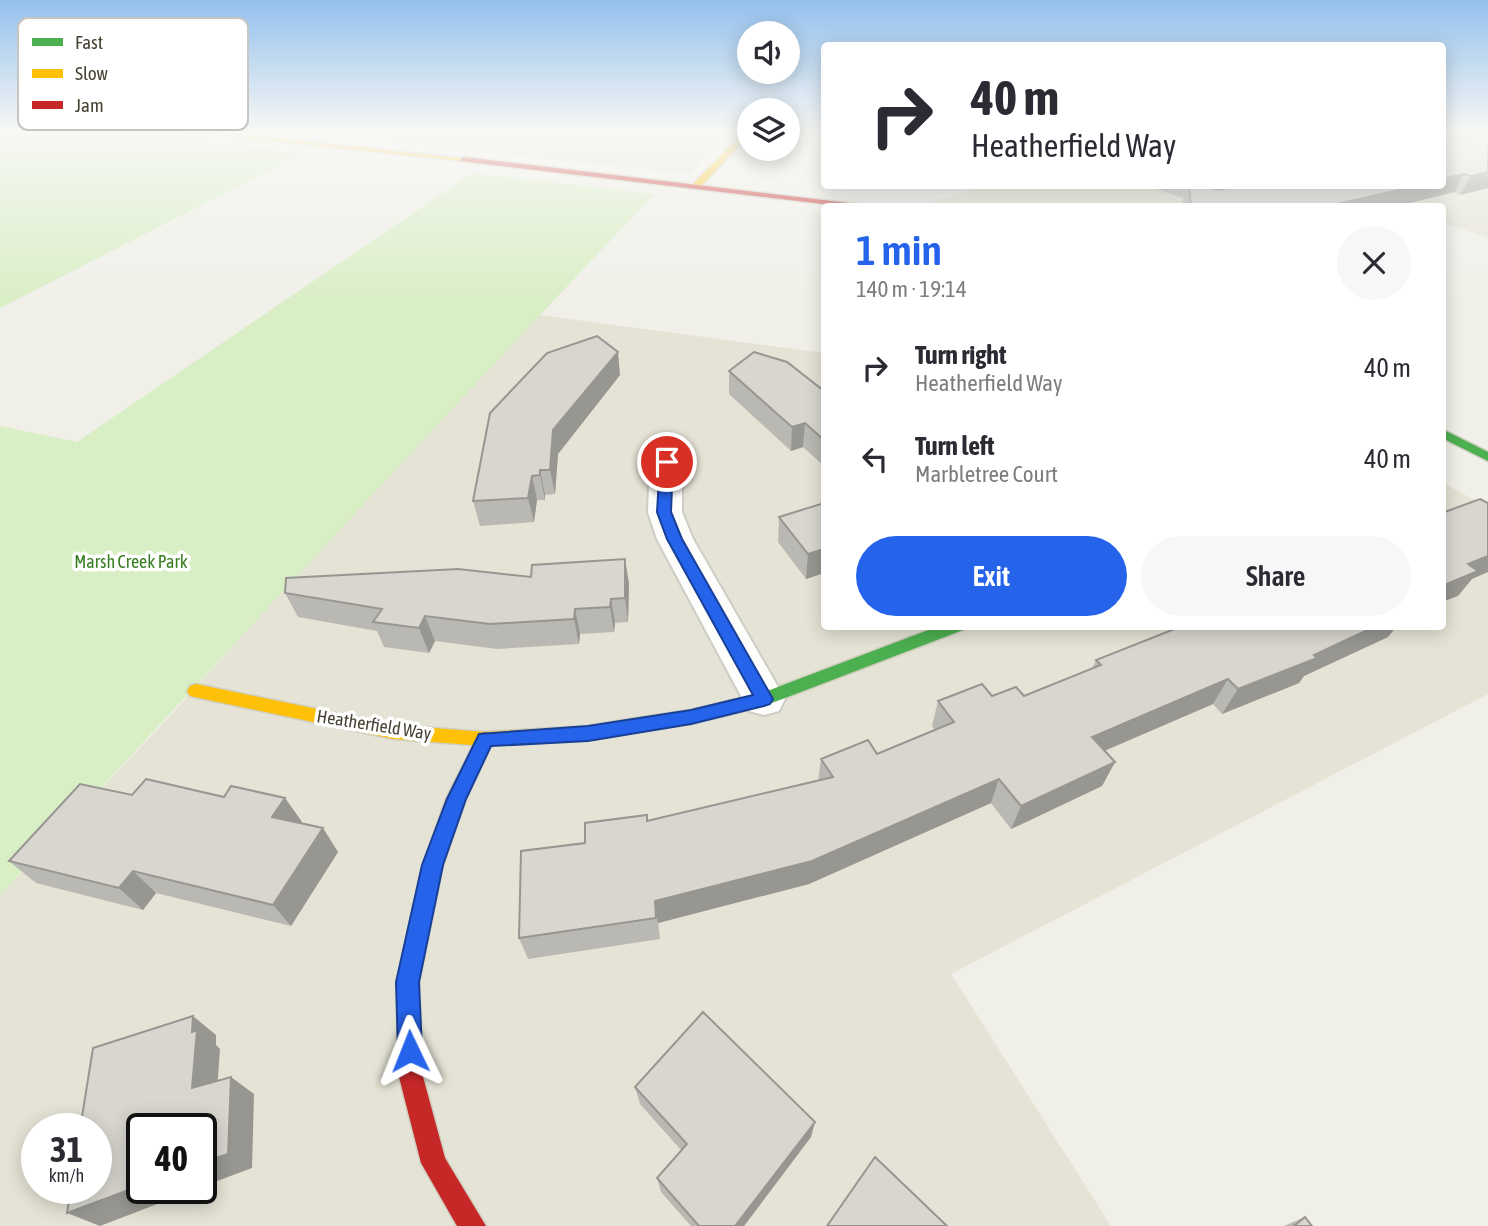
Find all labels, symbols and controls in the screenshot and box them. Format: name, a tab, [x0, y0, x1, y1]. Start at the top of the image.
legend	[18, 18, 248, 130]
map controls	[737, 21, 800, 161]
button: sound	[737, 21, 800, 84]
text: Fast	[75, 31, 103, 53]
text: Slow	[75, 62, 109, 84]
text: 40 m	[971, 69, 1059, 125]
icon: right	[856, 70, 947, 161]
text: Jam	[75, 94, 104, 116]
button: layers	[737, 98, 800, 161]
text: Heatherfield Way	[971, 127, 1176, 164]
text: 1 min	[856, 226, 942, 274]
button: close	[1337, 226, 1411, 300]
text: 140 m · 19:14	[856, 276, 967, 302]
text: Turn right	[915, 340, 1006, 370]
icon: right	[856, 349, 894, 387]
text: 40 m	[1364, 353, 1411, 383]
text: Heatherfield Way	[915, 370, 1062, 396]
text: Turn left	[915, 431, 995, 461]
pin	[637, 432, 697, 492]
icon: left	[856, 440, 894, 478]
icon: arrive	[648, 443, 686, 481]
text: 40 m	[1364, 444, 1411, 474]
text: Marbletree Court	[915, 461, 1058, 487]
button: Exit	[856, 536, 1127, 616]
button: Share	[1141, 536, 1411, 616]
park label: Marsh Creek Park	[74, 551, 188, 572]
street label: Heatherfield Way	[315, 705, 433, 744]
position arrow	[373, 1014, 447, 1088]
speed limit sign: 40	[126, 1113, 217, 1204]
text: 31	[50, 1129, 83, 1169]
text: km/h	[49, 1165, 84, 1186]

